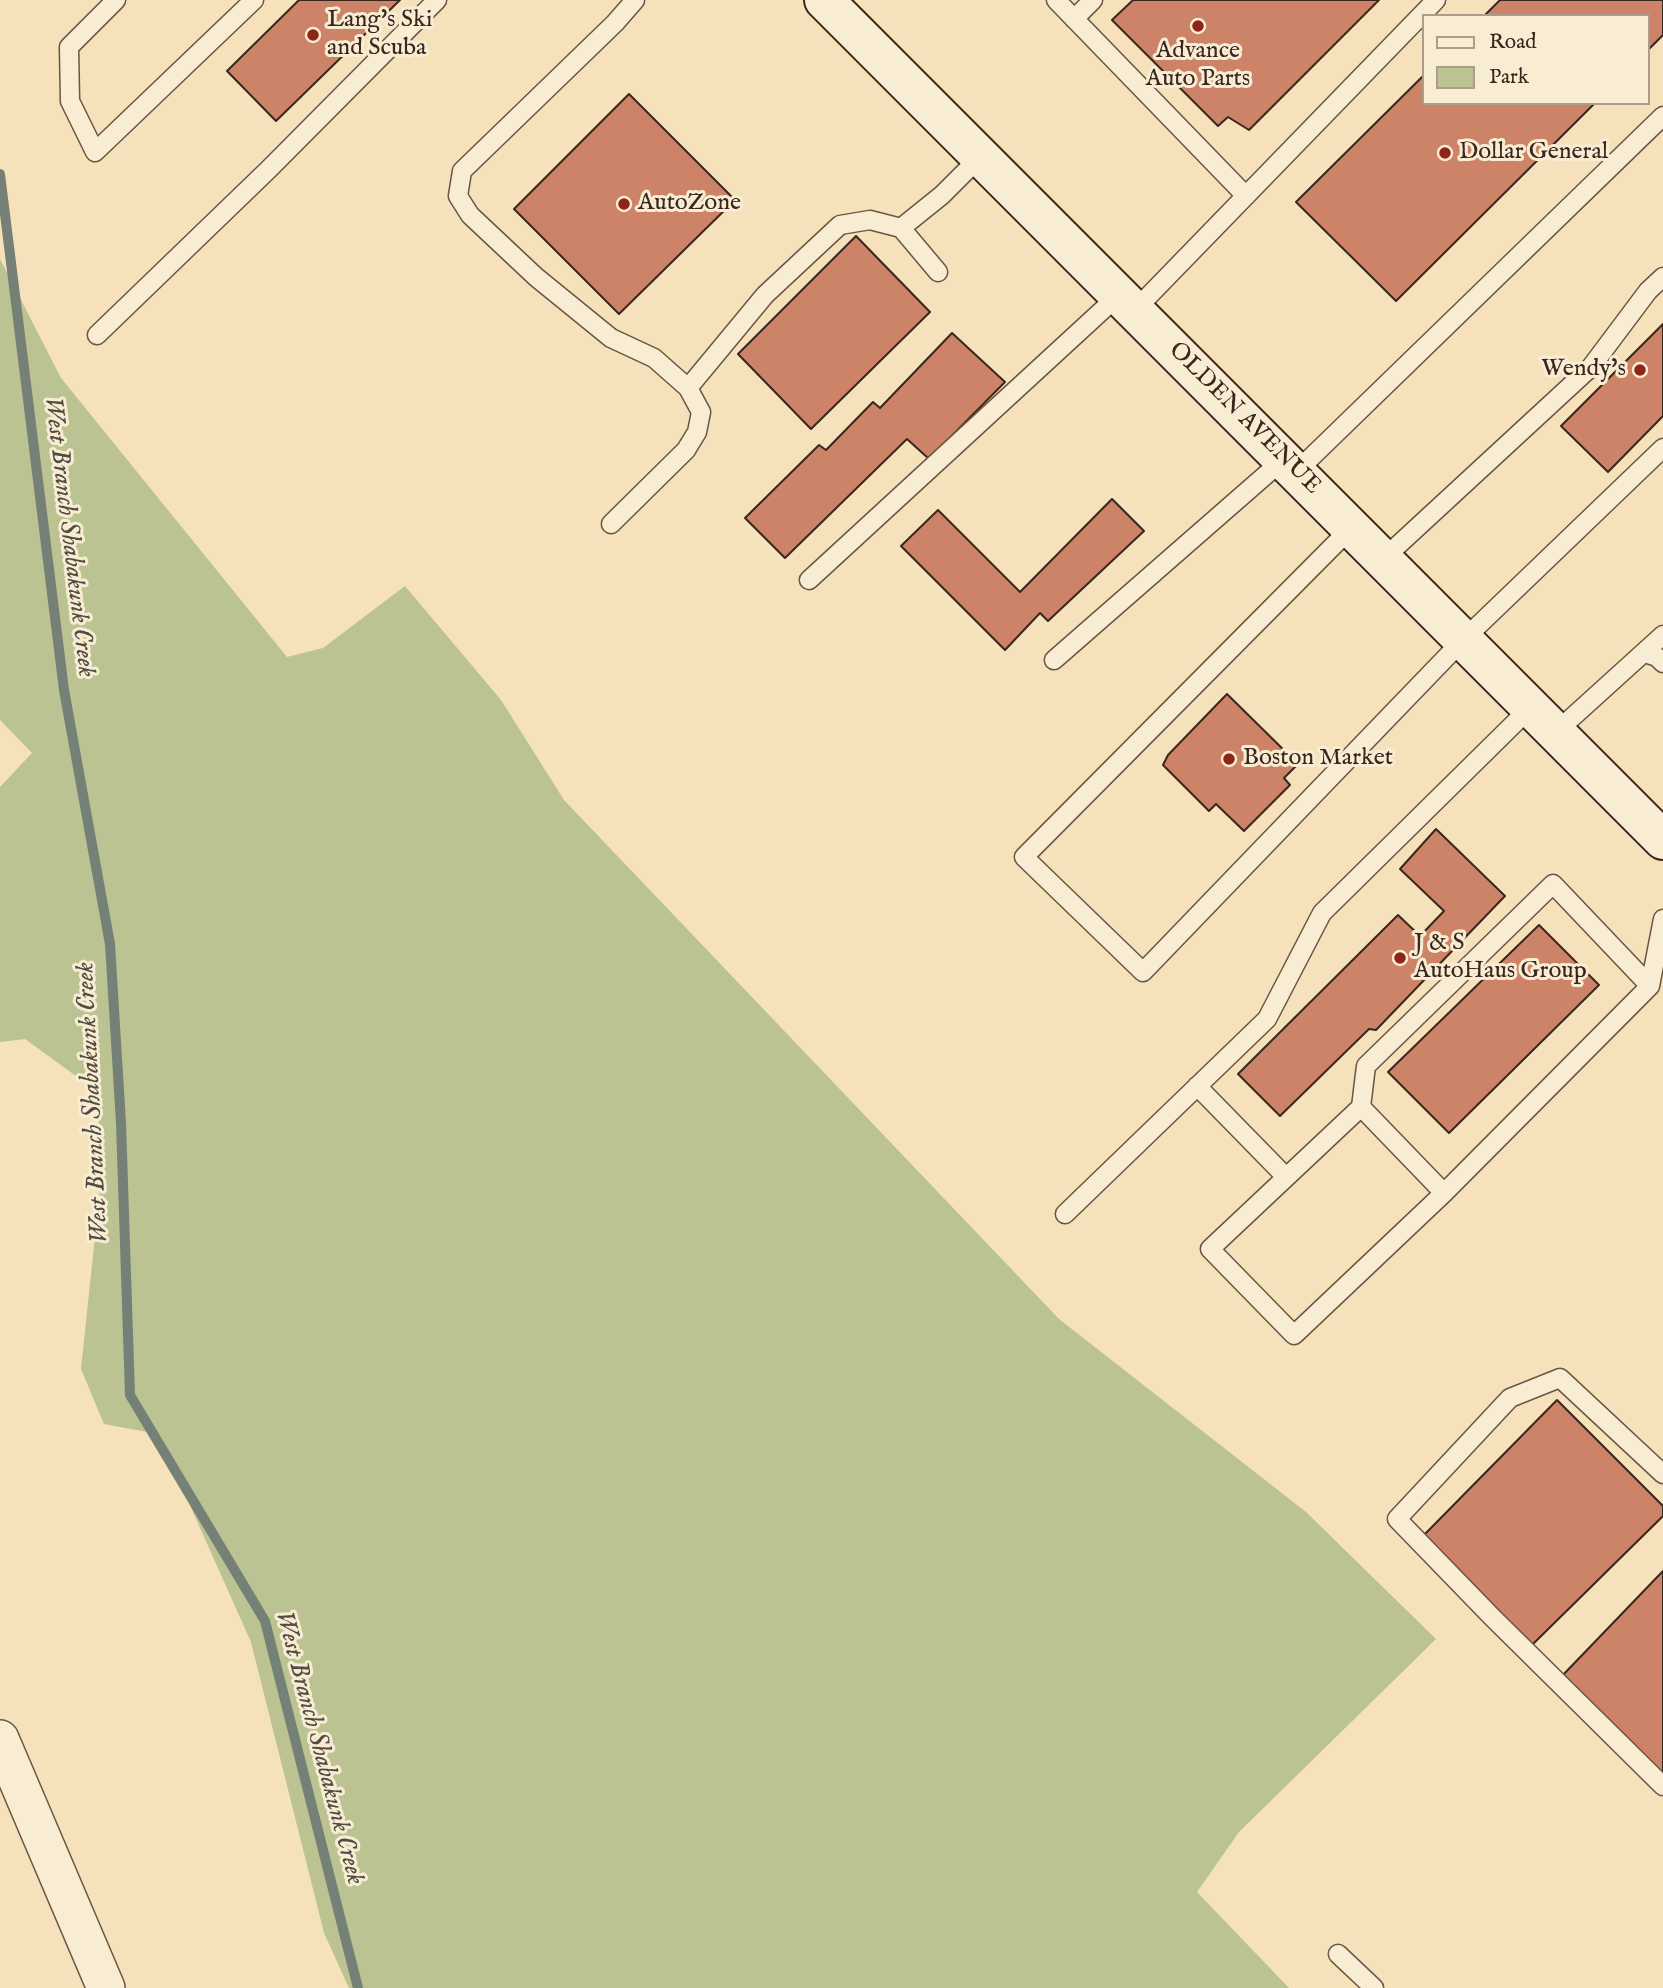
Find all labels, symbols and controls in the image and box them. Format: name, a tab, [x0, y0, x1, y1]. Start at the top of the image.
place label: Lang's Ski and Scuba	[327, 7, 432, 63]
legend	[1422, 14, 1649, 105]
marker: Advance Auto Parts	[1190, 18, 1206, 34]
marker: Lang's Ski and Scuba	[305, 27, 321, 43]
text: Road	[1489, 29, 1536, 56]
place label: Advance Auto Parts	[1146, 38, 1250, 94]
text: Park	[1489, 64, 1529, 91]
place label: Dollar General	[1459, 139, 1608, 167]
marker: Dollar General	[1437, 145, 1453, 161]
place label: AutoZone	[638, 190, 741, 218]
marker: AutoZone	[616, 196, 632, 212]
street label: OLDEN AVENUE	[1162, 337, 1326, 501]
place label: Wendy's	[1541, 356, 1626, 384]
marker: Wendy's	[1632, 362, 1648, 378]
water label: West Branch Shabakunk Creek	[35, 395, 101, 679]
place label: Boston Market	[1243, 745, 1393, 773]
marker: Boston Market	[1221, 751, 1237, 767]
place label: J & S AutoHaus Group	[1414, 930, 1587, 986]
marker: J & S AutoHaus Group	[1392, 950, 1408, 966]
water label: West Branch Shabakunk Creek	[71, 961, 117, 1245]
water label: West Branch Shabakunk Creek	[266, 1608, 370, 1888]

